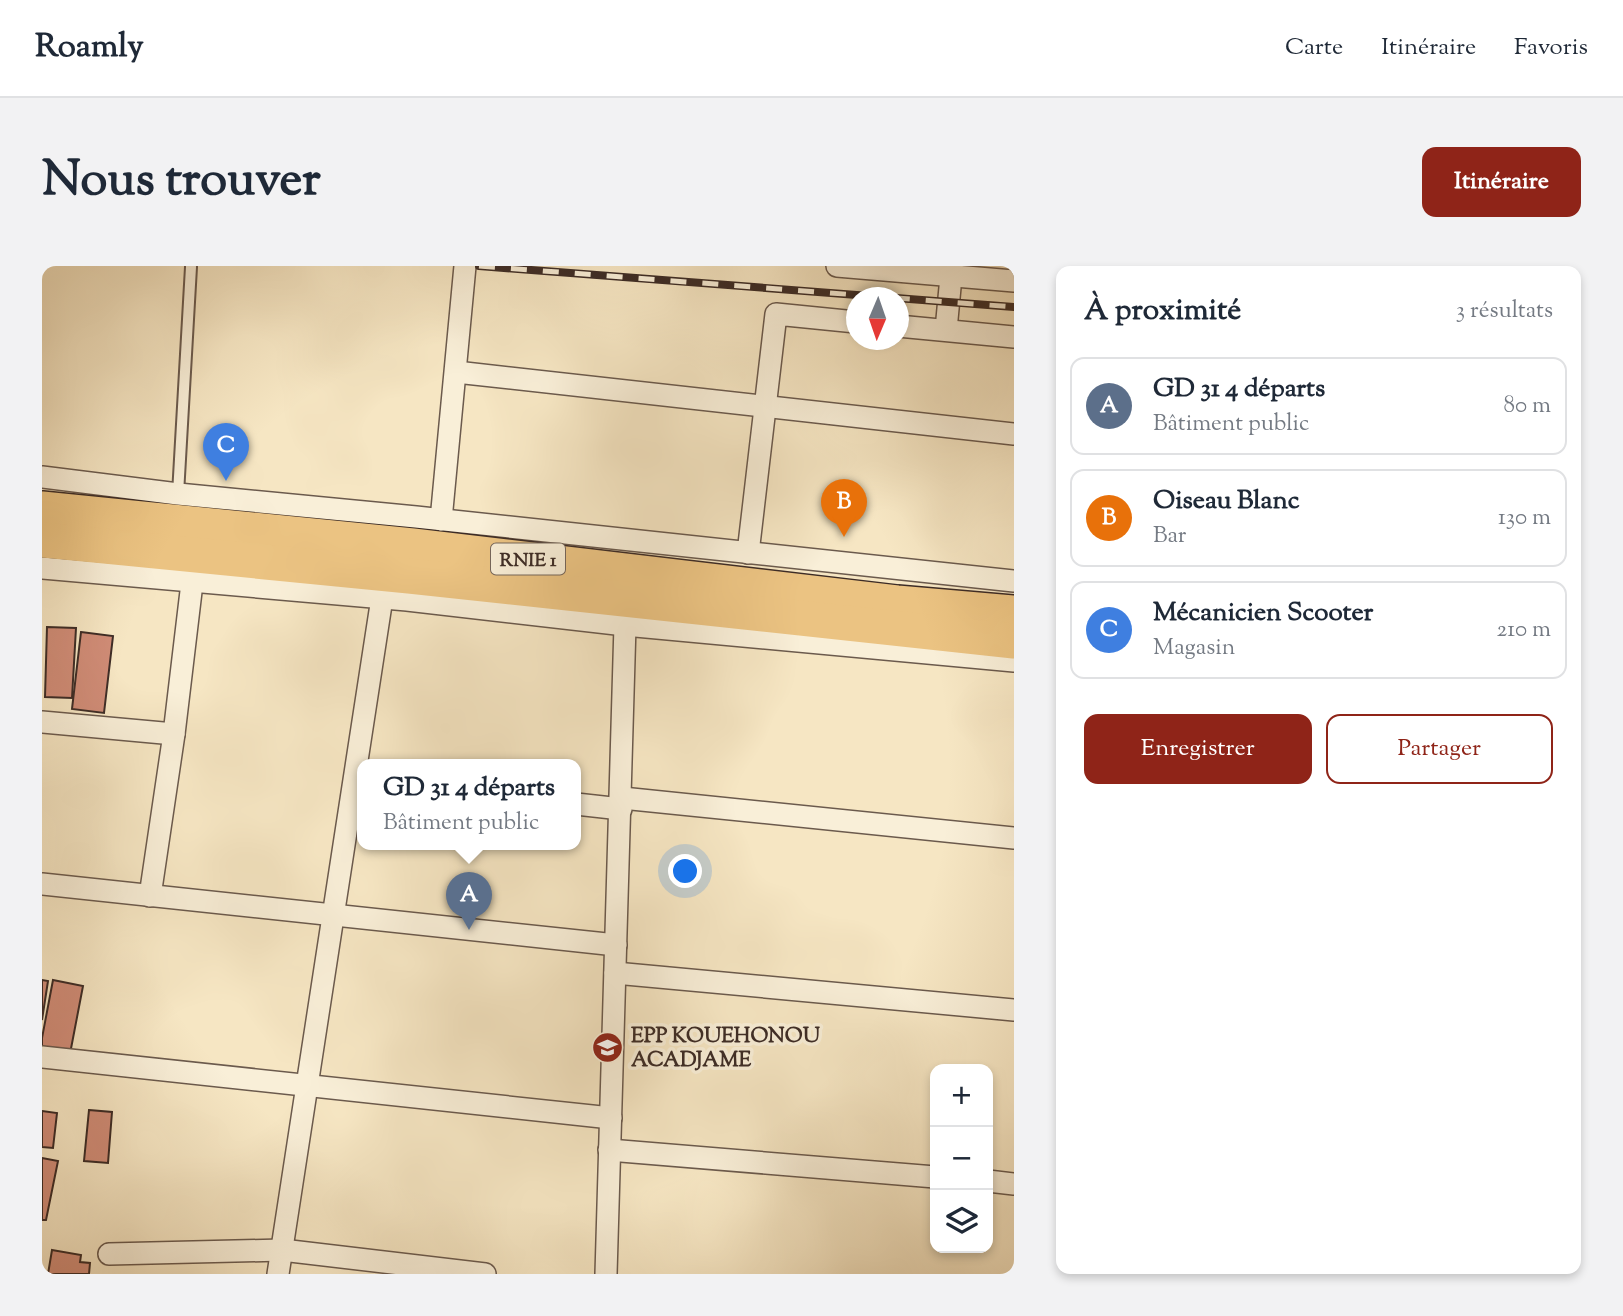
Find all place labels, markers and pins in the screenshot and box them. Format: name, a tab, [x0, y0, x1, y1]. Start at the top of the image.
pin: C	[203, 423, 249, 481]
pin: B	[821, 479, 867, 537]
pin: A	[446, 872, 492, 930]
place label: EPP KOUEHONOU ACADJAME	[631, 1022, 821, 1076]
school or university icon: EPP KOUEHONOU ACADJAME	[591, 1030, 625, 1064]

